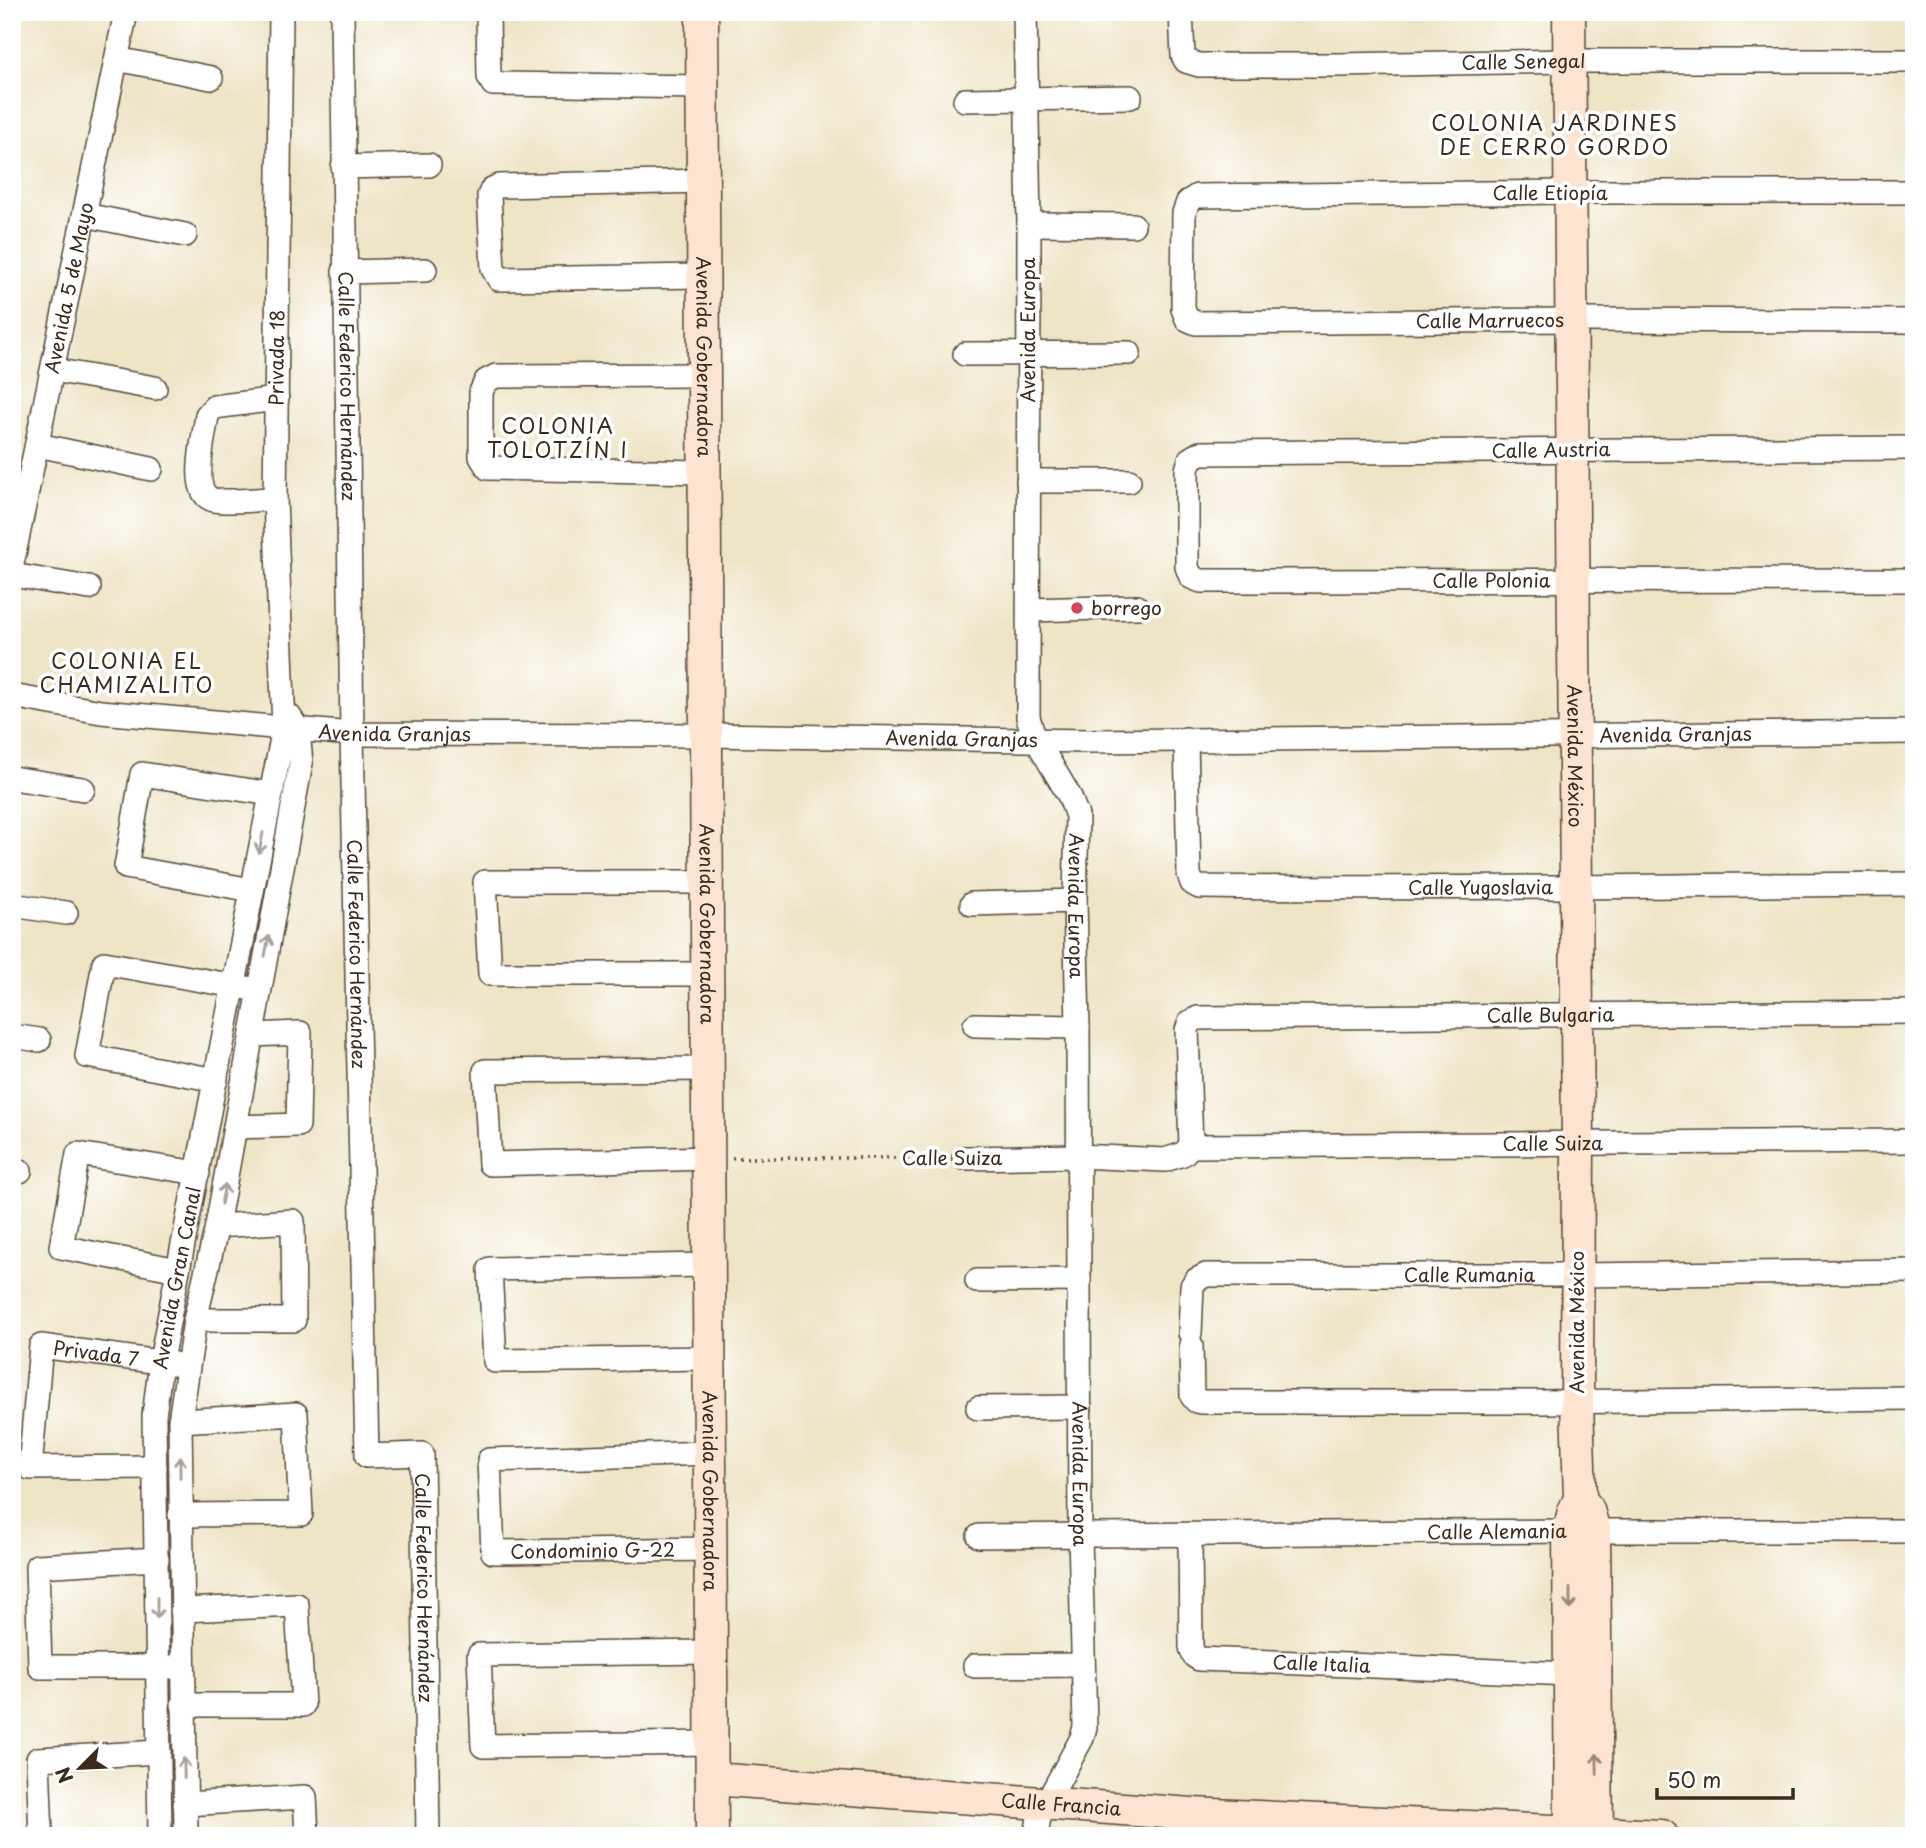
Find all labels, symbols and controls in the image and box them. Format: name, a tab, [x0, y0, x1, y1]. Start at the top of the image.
street label: Calle Senegal	[1461, 46, 1586, 76]
district label: COLONIA JARDINES DE CERRO GORDO	[1431, 106, 1679, 162]
street label: Calle Etiopía	[1492, 178, 1608, 206]
street label: Avenida 5 de Mayo	[37, 199, 99, 376]
street label: Avenida Gobernadora	[690, 256, 719, 458]
street label: Avenida Europa	[1013, 257, 1041, 403]
street label: Calle Federico Hernández	[333, 271, 364, 501]
street label: Calle Marruecos	[1416, 305, 1564, 334]
street label: Privada 18	[261, 309, 290, 406]
district label: COLONIA TOLOTZÍN I	[487, 409, 629, 465]
street label: Calle Austria	[1491, 434, 1611, 464]
street label: Calle Polonia	[1432, 566, 1551, 594]
place label: borrego	[1091, 593, 1162, 621]
marker: borrego	[1069, 600, 1085, 616]
district label: COLONIA EL CHAMIZALITO	[39, 644, 215, 700]
street label: Avenida México	[1561, 684, 1590, 827]
street label: Avenida Granjas	[317, 716, 471, 747]
street label: Avenida Granjas	[1599, 719, 1752, 748]
street label: Avenida Granjas	[885, 723, 1038, 753]
street label: Avenida Gobernadora	[693, 823, 723, 1025]
one-way arrow	[254, 831, 267, 854]
street label: Avenida Europa	[1062, 833, 1092, 979]
street label: Calle Federico Hernández	[341, 839, 374, 1069]
street label: Calle Yugoslavia	[1408, 872, 1553, 901]
one-way arrow	[261, 935, 274, 958]
street label: Calle Bulgaria	[1487, 1000, 1614, 1029]
street label: Calle Suiza	[1502, 1128, 1603, 1157]
street label: Calle Suiza	[902, 1143, 1002, 1171]
one-way arrow	[216, 1183, 230, 1206]
street label: Avenida Gran Canal	[145, 1184, 207, 1371]
street label: Avenida México	[1562, 1251, 1590, 1393]
street label: Calle Rumania	[1404, 1260, 1536, 1288]
street label: Privada 7	[52, 1333, 141, 1372]
street label: Avenida Gobernadora	[697, 1390, 726, 1592]
street label: Avenida Europa	[1066, 1401, 1095, 1547]
one-way arrow	[173, 1455, 187, 1478]
street label: Calle Federico Hernández	[409, 1473, 441, 1703]
street label: Calle Alemania	[1427, 1516, 1567, 1545]
street label: Condominio G-22	[510, 1534, 676, 1565]
one-way arrow	[1563, 1588, 1577, 1611]
one-way arrow	[150, 1596, 164, 1619]
street label: Calle Italia	[1272, 1647, 1372, 1679]
north arrow	[46, 1732, 116, 1802]
one-way arrow	[1590, 1753, 1604, 1776]
one-way arrow	[178, 1756, 191, 1779]
scale bar	[1657, 1757, 1793, 1801]
text: N	[48, 1763, 79, 1788]
text: 50 m	[1667, 1763, 1721, 1795]
street label: Calle Francia	[1000, 1785, 1123, 1822]

